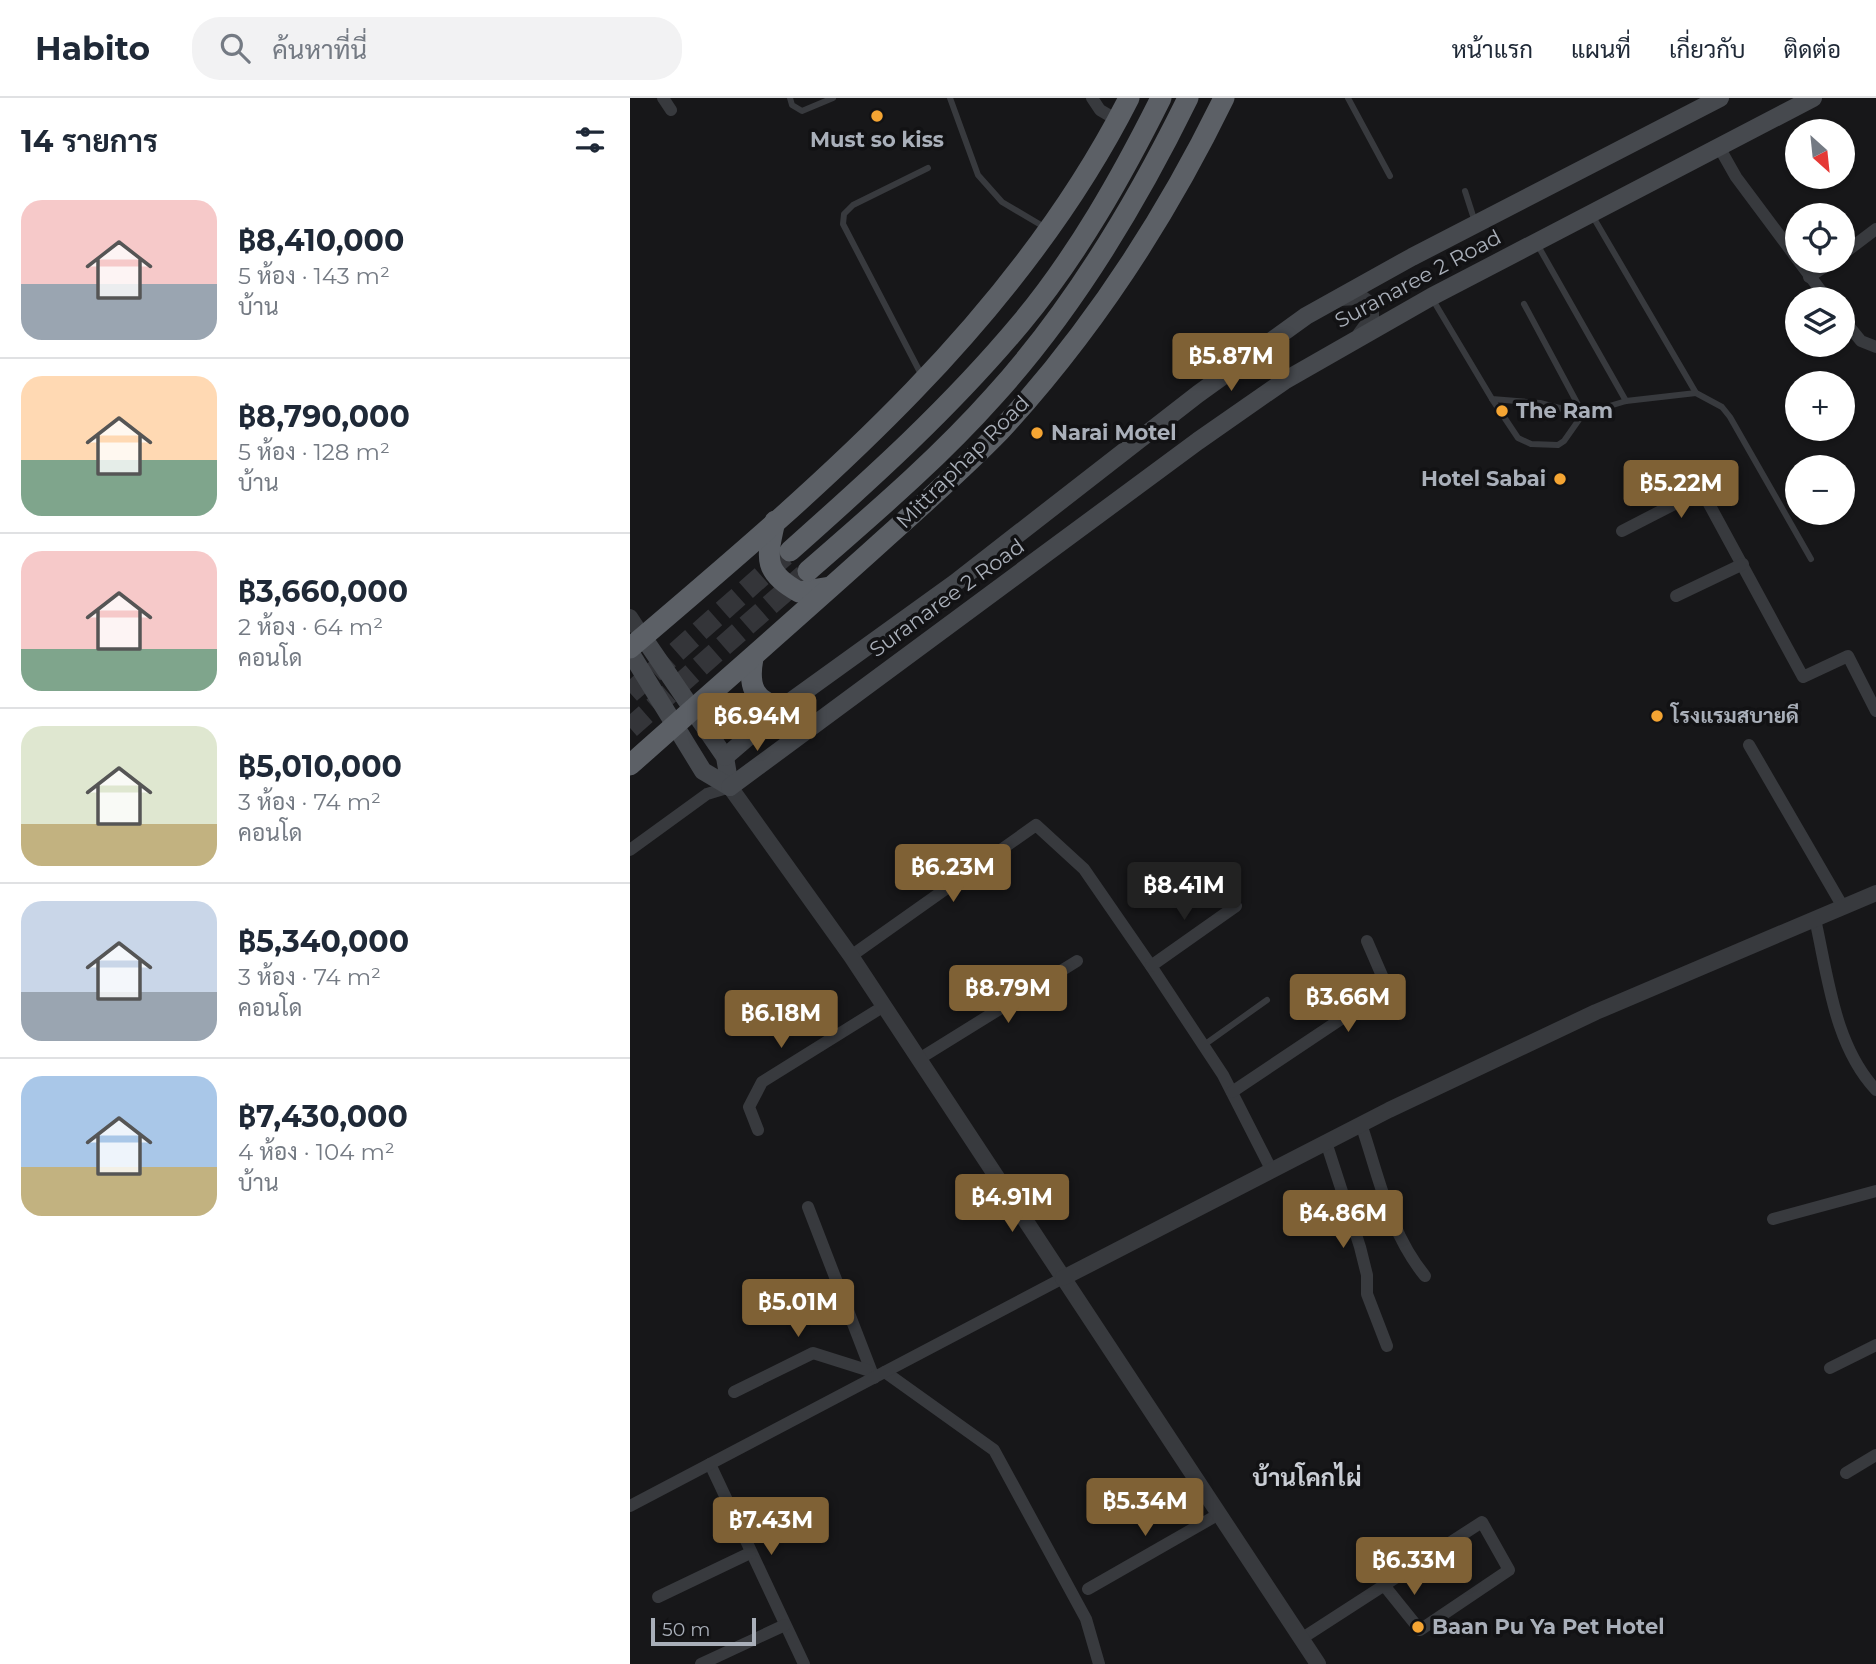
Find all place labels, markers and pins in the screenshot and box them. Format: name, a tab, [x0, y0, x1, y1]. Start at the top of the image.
marker: Must so kiss	[869, 108, 885, 124]
place label: Must so kiss	[810, 127, 944, 152]
pin: ฿5.87M	[1174, 334, 1288, 393]
place label: The Ram	[1516, 398, 1613, 423]
marker: The Ram	[1494, 403, 1510, 419]
place label: Narai Motel	[1051, 420, 1177, 445]
marker: Narai Motel	[1029, 425, 1045, 441]
pin: ฿5.22M	[1624, 460, 1738, 520]
place label: Hotel Sabai	[1421, 466, 1546, 491]
marker: Hotel Sabai	[1552, 471, 1568, 487]
pin: ฿6.94M	[700, 694, 814, 753]
place label: โรงแรมสบายดี	[1669, 702, 1799, 728]
marker: โรงแรมสบายดี	[1649, 708, 1665, 724]
pin: ฿6.23M	[896, 844, 1010, 904]
pin: ฿8.41M	[1127, 862, 1241, 922]
pin: ฿8.79M	[951, 965, 1065, 1025]
pin: ฿3.66M	[1291, 974, 1405, 1034]
pin: ฿6.18M	[724, 990, 838, 1050]
pin: ฿4.91M	[955, 1174, 1069, 1234]
pin: ฿4.86M	[1286, 1190, 1400, 1250]
pin: ฿5.01M	[741, 1280, 855, 1339]
pin: ฿5.34M	[1088, 1478, 1202, 1538]
pin: ฿7.43M	[714, 1498, 828, 1557]
pin: ฿6.33M	[1357, 1538, 1471, 1597]
place label: Baan Pu Ya Pet Hotel	[1432, 1614, 1664, 1639]
marker: Baan Pu Ya Pet Hotel	[1410, 1619, 1426, 1635]

